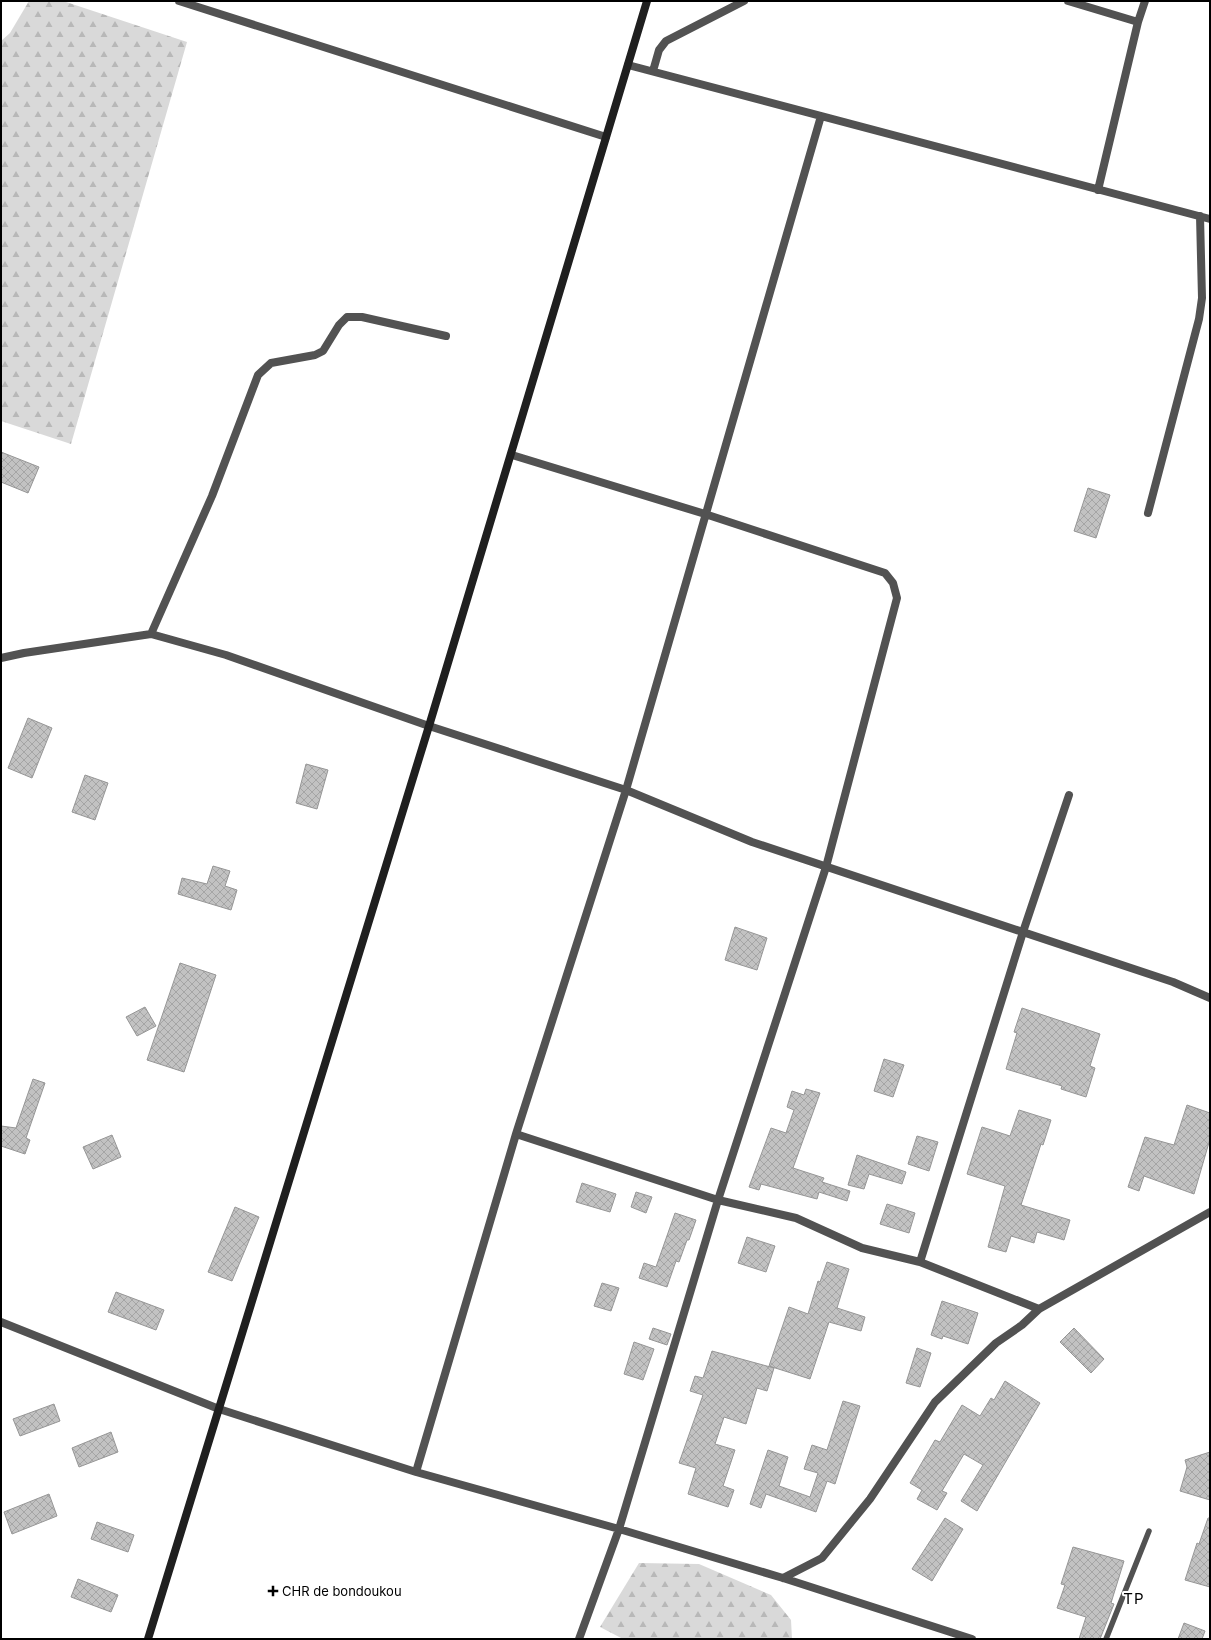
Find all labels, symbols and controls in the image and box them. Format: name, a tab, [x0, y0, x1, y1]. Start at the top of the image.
place label: CHR de bondoukou	[282, 1583, 402, 1599]
marker: CHR de bondoukou	[267, 1585, 279, 1597]
district label: TP	[1123, 1589, 1145, 1608]

